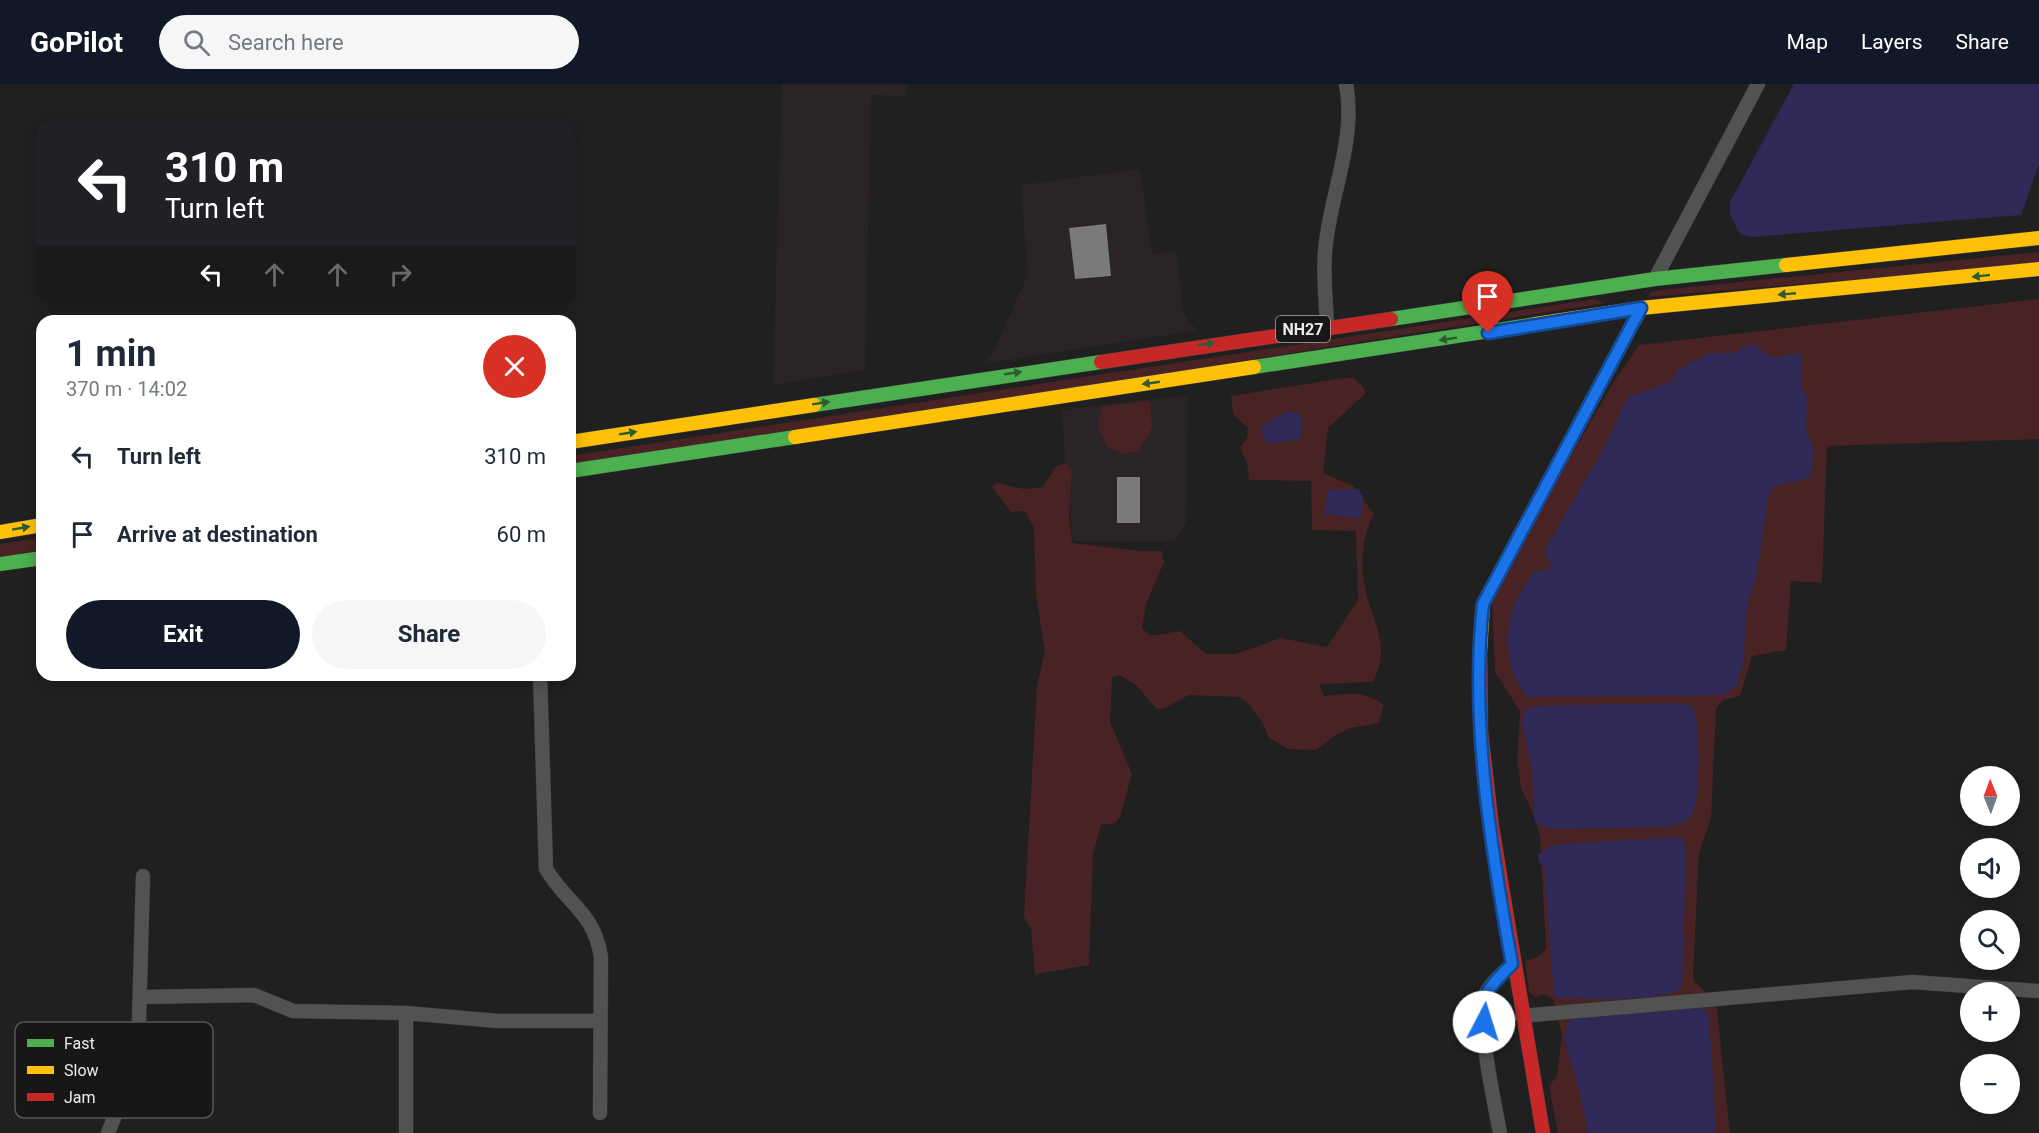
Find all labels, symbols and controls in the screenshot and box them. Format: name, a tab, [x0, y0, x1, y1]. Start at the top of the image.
search box	[159, 15, 579, 69]
text: GoPilot	[30, 26, 123, 59]
icon: search	[180, 26, 213, 59]
text: Search here	[228, 30, 344, 55]
text: Map	[1786, 30, 1828, 54]
text: Layers	[1861, 30, 1922, 54]
text: Share	[1955, 30, 2009, 54]
text: 310 m	[165, 143, 284, 192]
icon: left	[66, 144, 144, 222]
text: Turn left	[165, 193, 265, 225]
icon: left	[195, 258, 228, 291]
icon: ahead	[258, 258, 291, 291]
icon: ahead	[321, 258, 354, 291]
icon: right	[384, 258, 417, 291]
pin	[1462, 271, 1513, 333]
one-way arrow	[1971, 271, 1990, 281]
icon: arrive	[1471, 280, 1504, 313]
one-way arrow	[1777, 289, 1796, 299]
road number: NH27	[1276, 316, 1330, 342]
text: 1 min	[66, 333, 157, 375]
button: close	[483, 335, 546, 398]
one-way arrow	[1438, 335, 1457, 344]
one-way arrow	[1197, 340, 1216, 349]
one-way arrow	[1004, 368, 1023, 377]
text: 370 m · 14:02	[66, 377, 187, 401]
one-way arrow	[1142, 379, 1161, 388]
one-way arrow	[811, 398, 830, 407]
one-way arrow	[618, 428, 637, 437]
icon: left	[66, 440, 99, 473]
text: Turn left	[117, 444, 201, 469]
text: 310 m	[484, 444, 546, 469]
icon: arrive	[66, 518, 99, 551]
text: Arrive at destination	[117, 522, 318, 547]
text: 60 m	[497, 522, 546, 547]
one-way arrow	[12, 524, 31, 533]
button: Exit	[66, 600, 300, 669]
button: Share	[312, 600, 546, 669]
north arrow	[1960, 766, 2020, 826]
map controls	[1960, 766, 2020, 1114]
button: sound	[1960, 838, 2020, 898]
button: search	[1960, 910, 2020, 970]
button: +	[1960, 982, 2020, 1042]
position arrow	[1452, 990, 1516, 1054]
legend	[15, 1022, 213, 1118]
text: Fast	[64, 1034, 95, 1053]
button: −	[1960, 1054, 2020, 1114]
text: Slow	[64, 1061, 99, 1080]
text: Jam	[64, 1088, 96, 1107]

